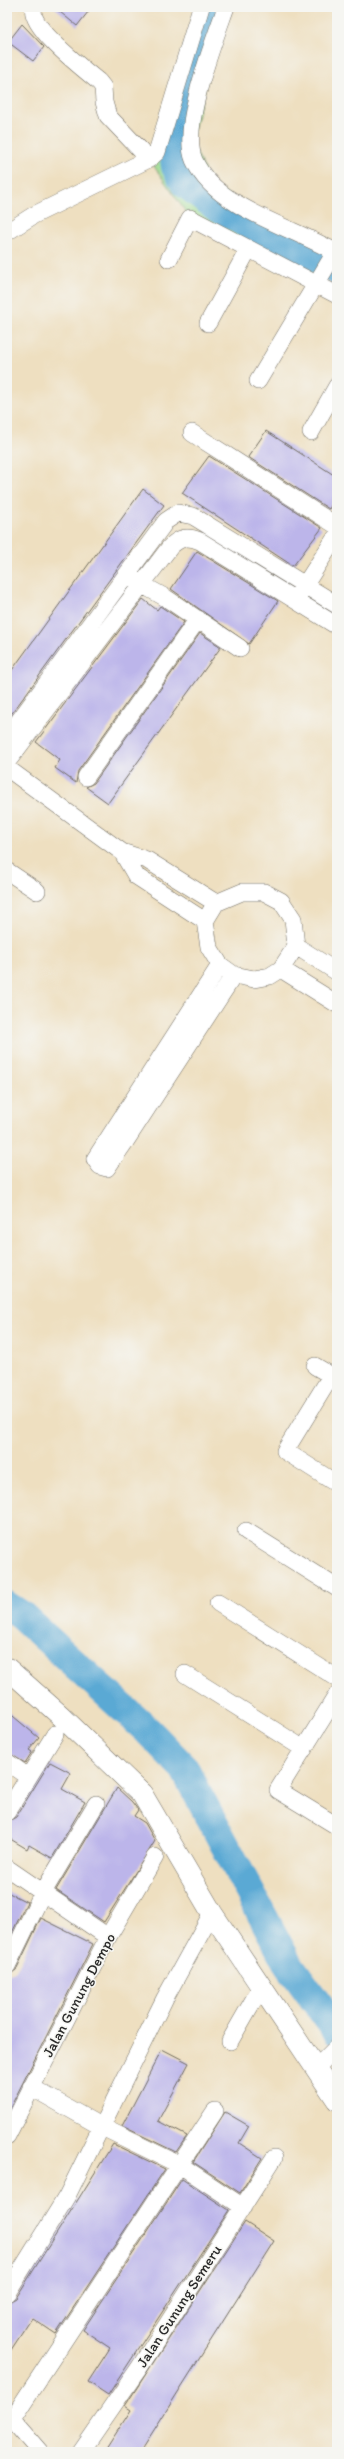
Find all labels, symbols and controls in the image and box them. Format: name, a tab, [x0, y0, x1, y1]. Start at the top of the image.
street label: Jalan Gunung Dempo	[39, 1930, 119, 2060]
street label: Jalan Gunung Semeru	[133, 2241, 225, 2371]

